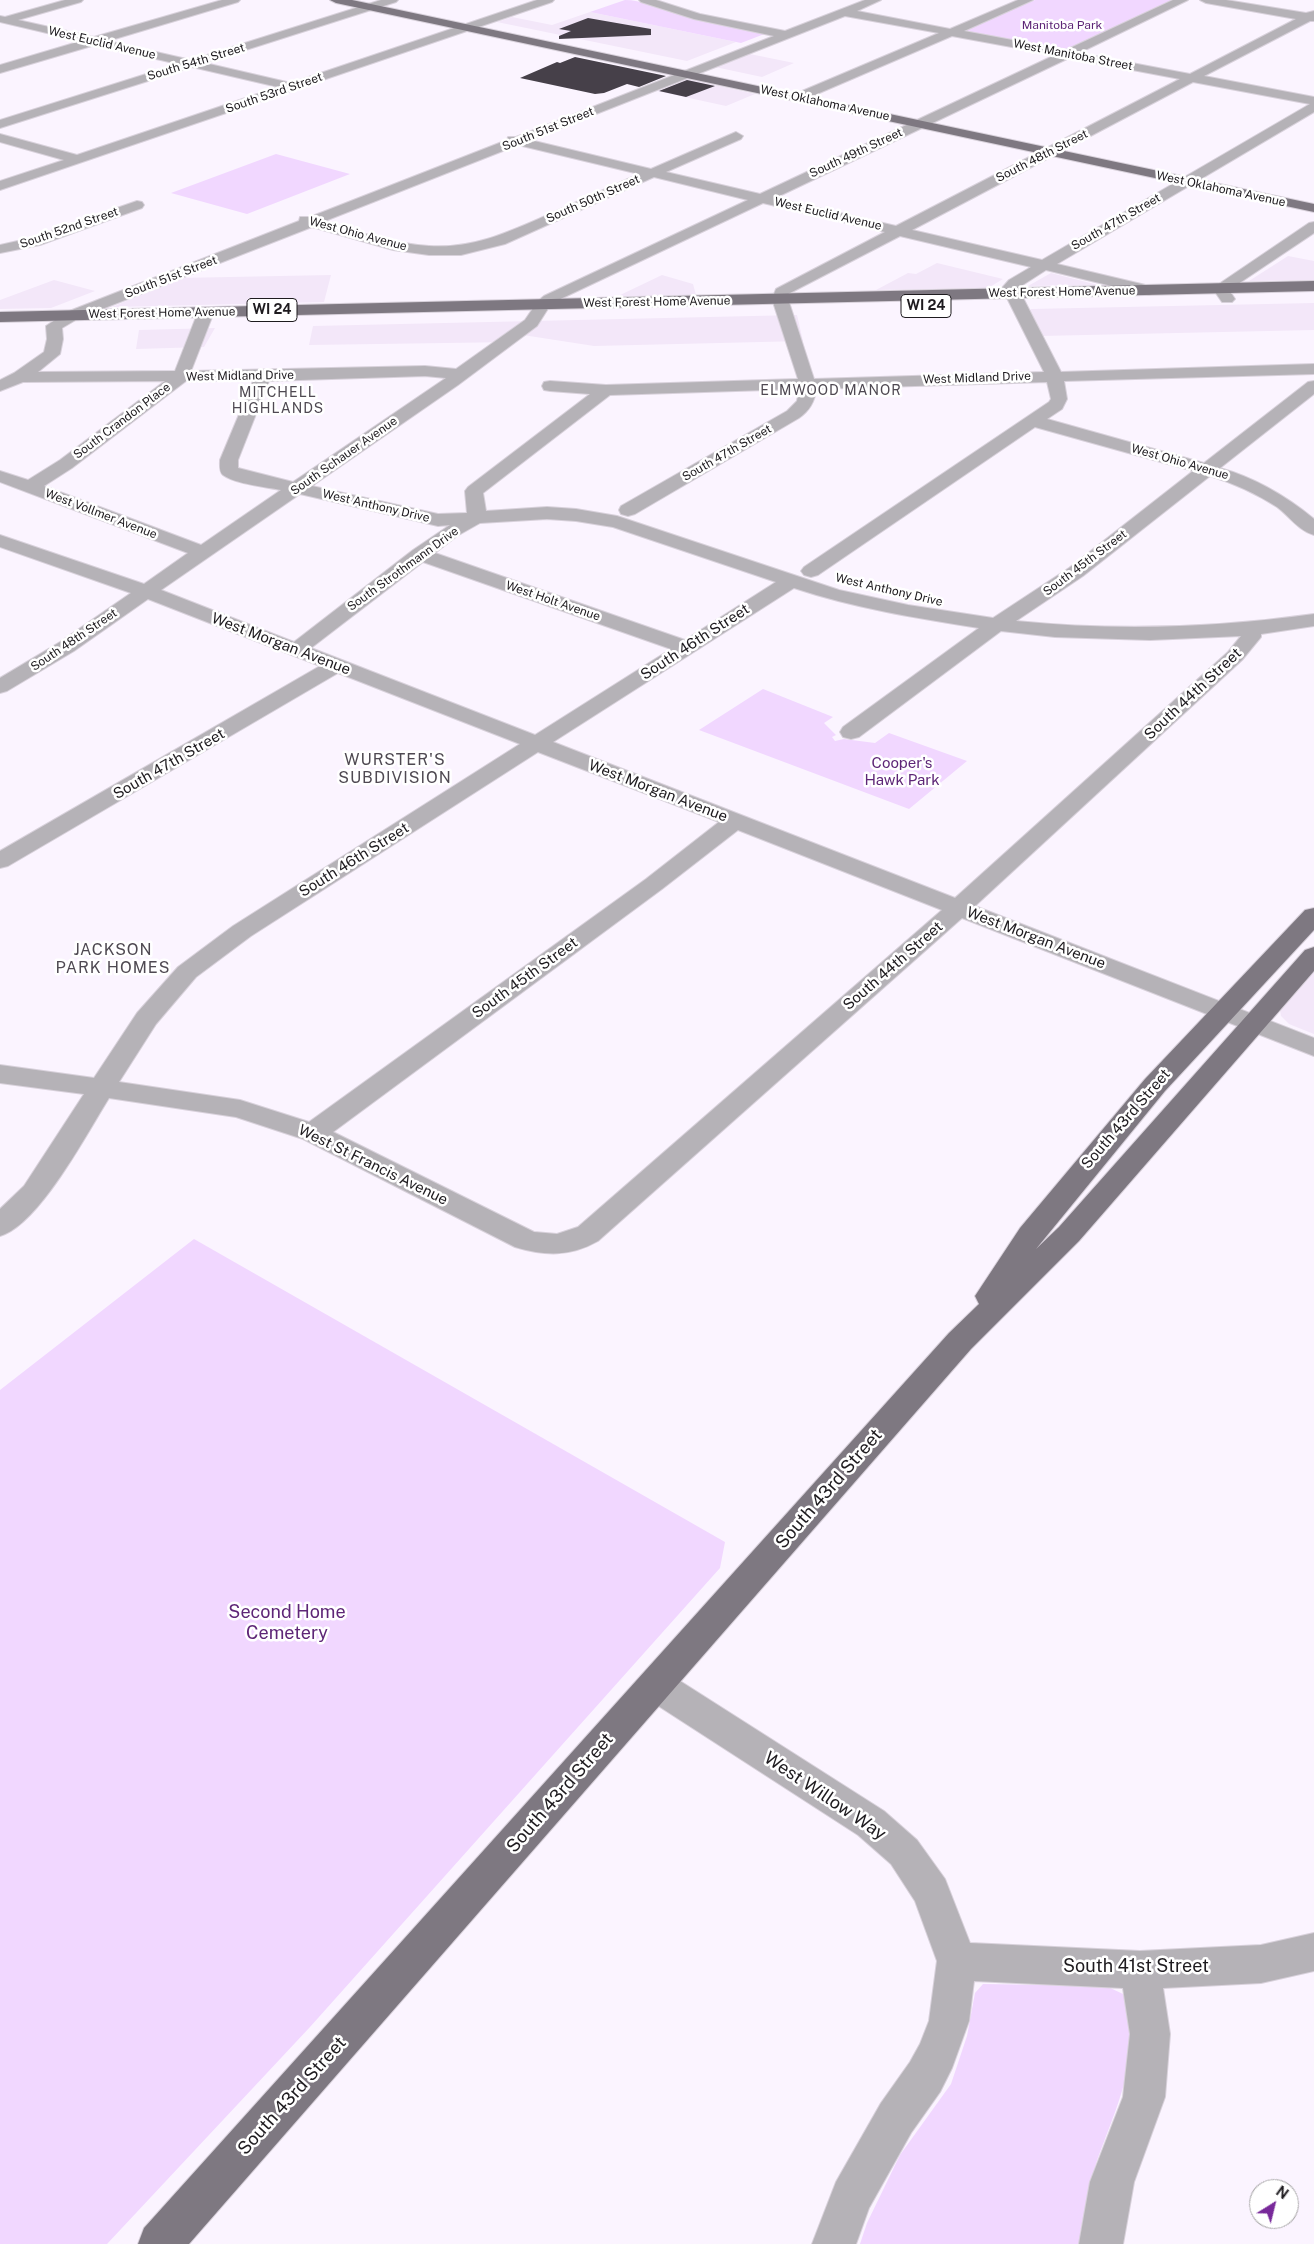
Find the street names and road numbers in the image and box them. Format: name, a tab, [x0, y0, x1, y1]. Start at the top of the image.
street label: West Euclid Avenue	[47, 24, 157, 62]
street label: West Manitoba Street	[1012, 36, 1134, 74]
street label: South 54th Street	[146, 40, 246, 84]
street label: South 53rd Street	[224, 70, 324, 116]
street label: West Oklahoma Avenue	[759, 82, 891, 124]
street label: South 51st Street	[500, 104, 596, 154]
street label: South 49th Street	[807, 125, 905, 181]
street label: South 48th Street	[994, 127, 1090, 185]
street label: West Oklahoma Avenue	[1155, 168, 1287, 210]
street label: South 50th Street	[544, 172, 642, 226]
street label: South 47th Street	[1069, 191, 1163, 253]
street label: West Euclid Avenue	[773, 195, 883, 233]
street label: South 52nd Street	[18, 204, 120, 252]
street label: West Ohio Avenue	[307, 214, 409, 254]
street label: South 51st Street	[123, 253, 219, 301]
street label: West Forest Home Avenue	[988, 284, 1136, 300]
street label: West Forest Home Avenue	[583, 294, 731, 310]
road number: WI 24	[901, 294, 951, 318]
road number: WI 24	[247, 298, 297, 322]
street label: West Forest Home Avenue	[88, 305, 236, 321]
street label: West Midland Drive	[186, 368, 294, 384]
street label: West Midland Drive	[923, 369, 1031, 387]
street label: South Crandon Place	[71, 380, 173, 462]
street label: South Schauer Avenue	[288, 414, 400, 498]
street label: South 47th Street	[680, 422, 774, 484]
street label: West Ohio Avenue	[1130, 441, 1230, 483]
street label: West Vollmer Avenue	[43, 486, 159, 542]
street label: West Anthony Drive	[321, 487, 431, 525]
street label: South Strothmann Drive	[345, 524, 461, 614]
street label: South 45th Street	[1040, 527, 1130, 599]
street label: West Anthony Drive	[834, 571, 944, 609]
street label: West Holt Avenue	[504, 578, 602, 624]
street label: South 46th Street	[637, 600, 753, 684]
street label: South 48th Street	[28, 606, 120, 674]
street label: West Morgan Avenue	[209, 609, 353, 679]
street label: South 44th Street	[1141, 644, 1245, 744]
street label: South 47th Street	[110, 725, 228, 803]
street label: West Morgan Avenue	[586, 756, 730, 826]
street label: South 46th Street	[296, 819, 412, 901]
street label: West Morgan Avenue	[964, 903, 1108, 973]
street label: South 44th Street	[839, 918, 947, 1014]
street label: South 45th Street	[469, 934, 581, 1022]
street label: South 43rd Street	[1078, 1065, 1174, 1173]
street label: West St Francis Avenue	[295, 1121, 451, 1209]
street label: South 43rd Street	[771, 1425, 887, 1553]
street label: South 43rd Street	[502, 1729, 618, 1857]
street label: West Willow Way	[760, 1747, 890, 1845]
street label: South 41st Street	[1063, 1955, 1209, 1977]
street label: South 43rd Street	[233, 2032, 351, 2160]

